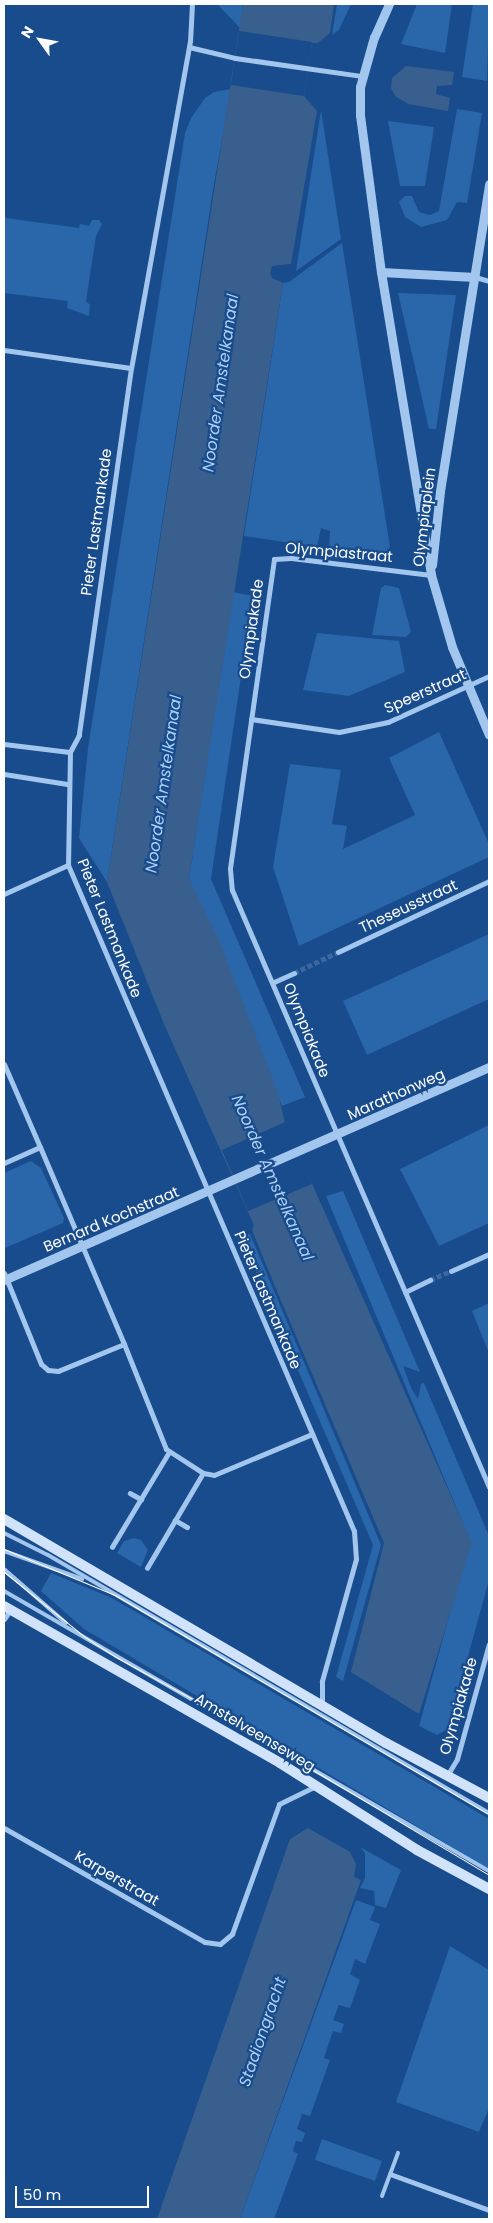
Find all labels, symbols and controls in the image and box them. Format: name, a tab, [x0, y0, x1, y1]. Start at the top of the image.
north arrow	[15, 15, 65, 65]
text: N	[16, 22, 39, 42]
water label: Noorder Amstelkanaal	[199, 293, 243, 473]
street label: Pieter Lastmankade	[77, 447, 115, 597]
street label: Olympiaplein	[409, 466, 439, 568]
street label: Olympiastraat	[284, 538, 394, 566]
street label: Olympiakade	[235, 578, 267, 680]
street label: Speerstraat	[381, 665, 469, 717]
water label: Noorder Amstelkanaal	[142, 694, 186, 874]
street label: Pieter Lastmankade	[74, 856, 146, 1000]
street label: Theseusstraat	[356, 875, 460, 937]
street label: Olympiakade	[280, 980, 334, 1080]
street label: Marathonweg	[344, 1064, 448, 1124]
water label: Noorder Amstelkanaal	[227, 1092, 317, 1264]
street label: Bernard Kochstraat	[41, 1182, 181, 1256]
street label: Pieter Lastmankade	[231, 1228, 305, 1372]
street label: Olympiakade	[435, 1655, 481, 1757]
street label: Amstelveenseweg	[192, 1689, 318, 1775]
street label: Karperstraat	[72, 1847, 162, 1909]
water label: Stadiongracht	[235, 1975, 291, 2089]
scale bar	[18, 2176, 151, 2208]
text: 50 m	[23, 2184, 61, 2205]

